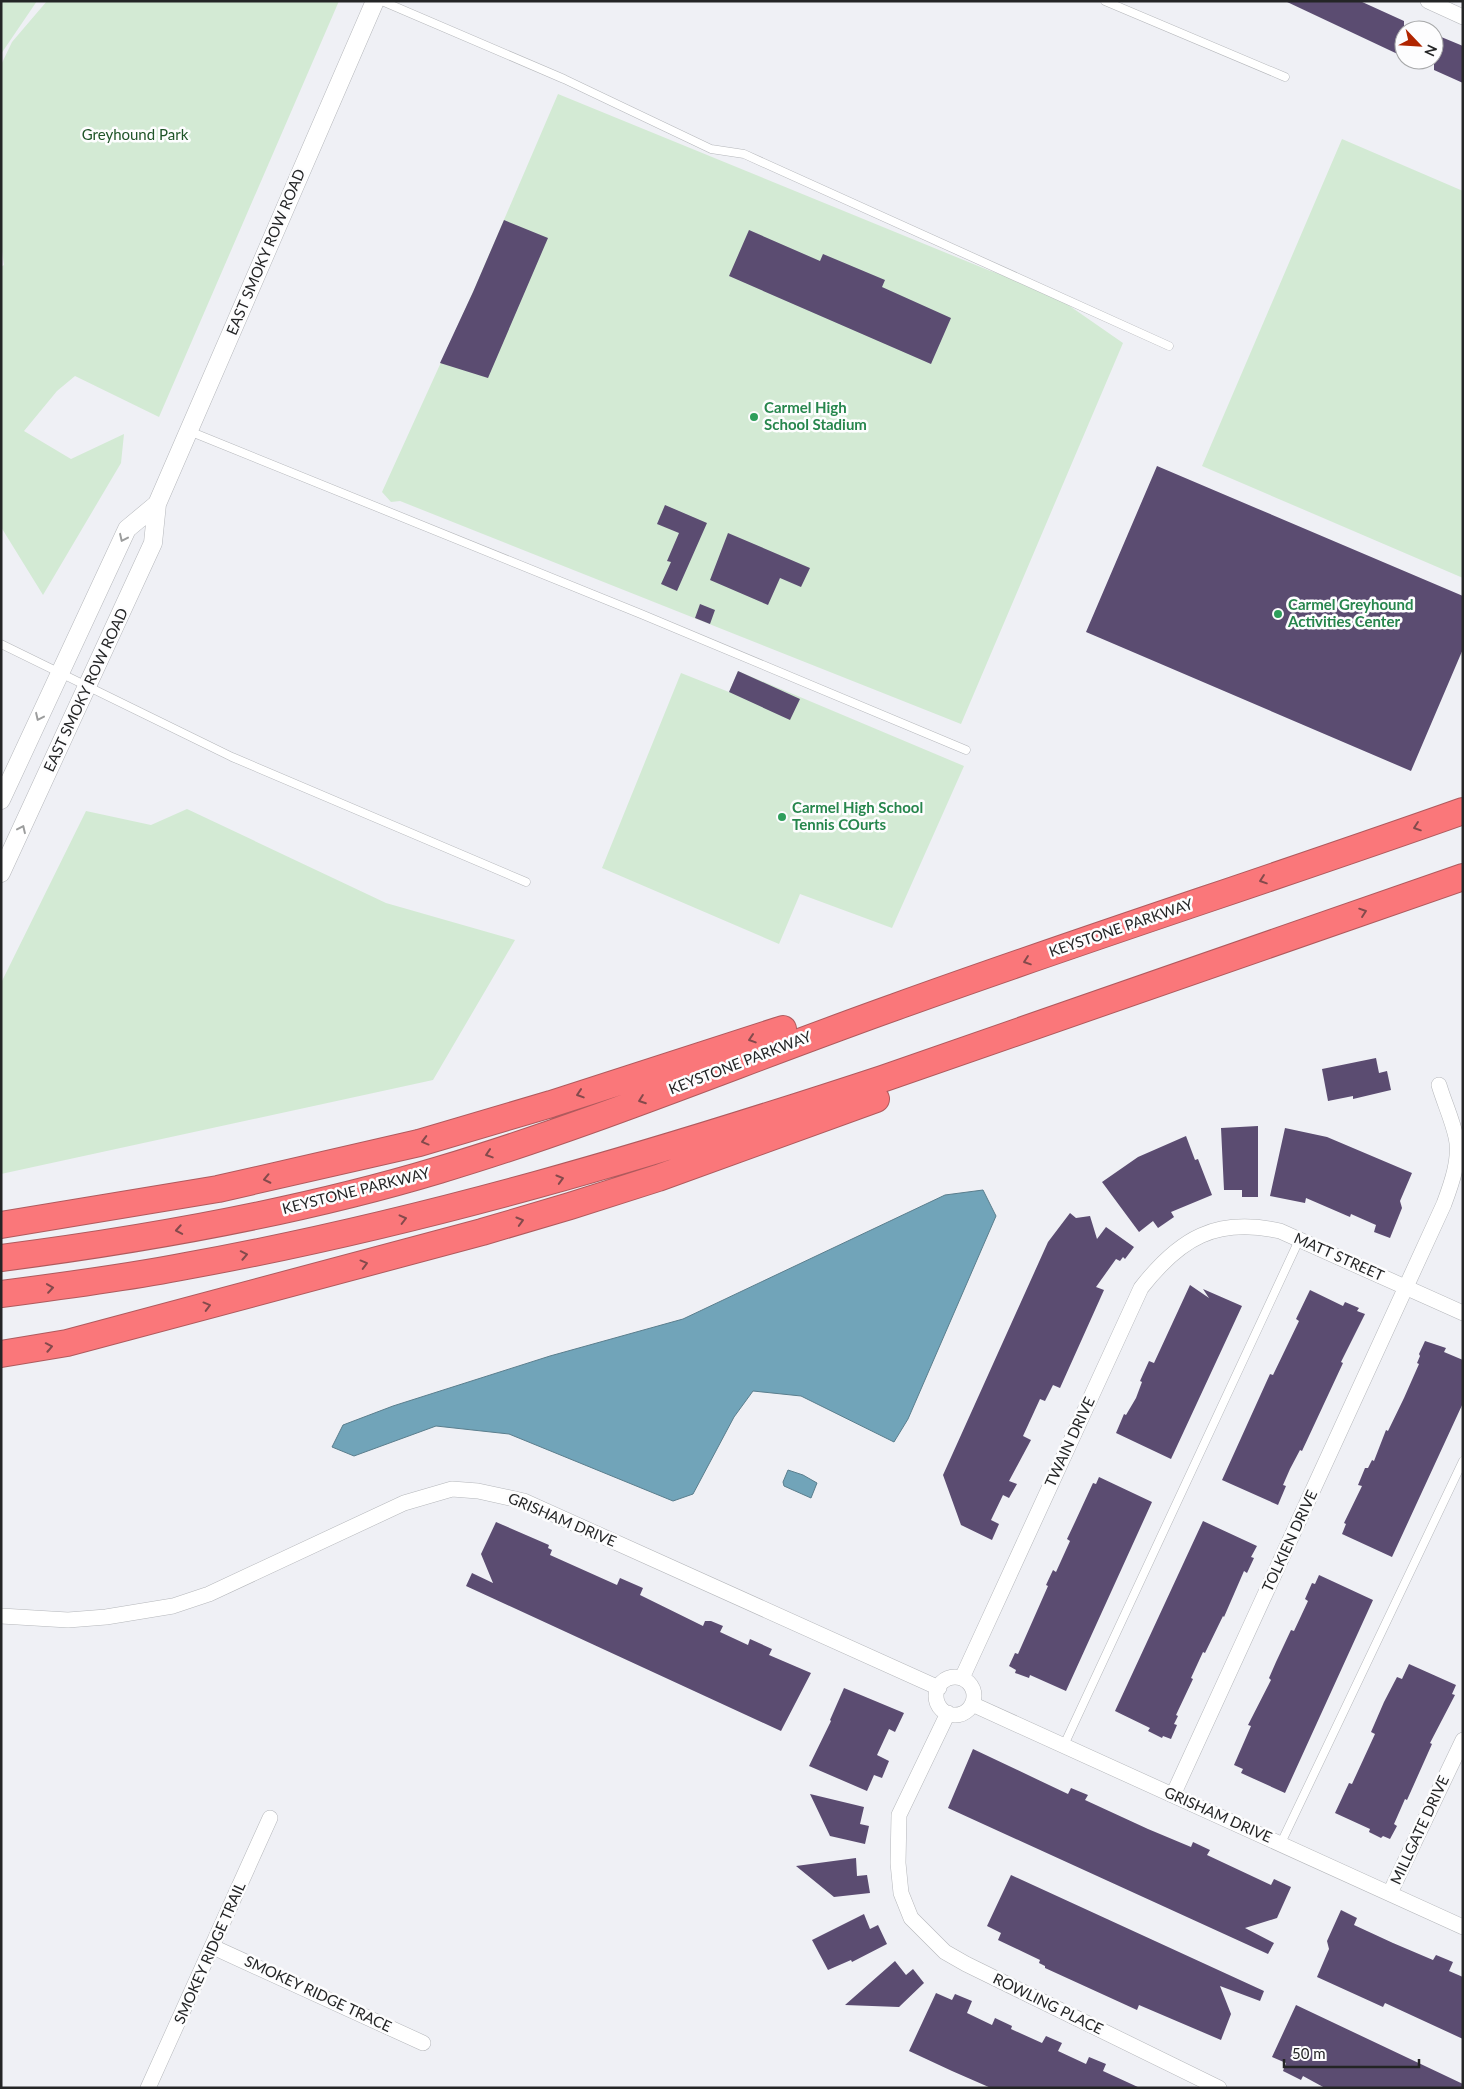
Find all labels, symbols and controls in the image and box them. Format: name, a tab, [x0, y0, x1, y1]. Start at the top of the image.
north arrow	[1394, 20, 1444, 70]
text: N	[1421, 42, 1441, 59]
park label: Greyhound Park	[82, 125, 189, 143]
street label: EAST SMOKY ROW ROAD	[222, 166, 308, 337]
place label: Carmel High School Stadium	[764, 398, 867, 433]
marker: Carmel High School Stadium	[748, 411, 760, 423]
one-way arrow	[119, 533, 129, 542]
place label: Carmel Greyhound Activities Center	[1287, 595, 1413, 630]
street label: EAST SMOKY ROW ROAD	[39, 605, 131, 774]
marker: Carmel Greyhound Activities Center	[1272, 608, 1284, 620]
one-way arrow	[35, 712, 46, 721]
place label: Carmel High School Tennis COurts	[792, 798, 923, 833]
marker: Carmel High School Tennis COurts	[776, 811, 788, 823]
one-way arrow	[1413, 821, 1421, 831]
one-way arrow	[15, 825, 26, 834]
one-way arrow	[1259, 874, 1268, 884]
street label: KEYSTONE PARKWAY	[1046, 894, 1196, 960]
one-way arrow	[1359, 908, 1367, 918]
one-way arrow	[1023, 955, 1031, 965]
street label: KEYSTONE PARKWAY	[666, 1026, 814, 1098]
one-way arrow	[748, 1033, 756, 1043]
one-way arrow	[577, 1089, 585, 1099]
one-way arrow	[639, 1094, 647, 1104]
one-way arrow	[420, 1135, 429, 1146]
one-way arrow	[486, 1148, 494, 1158]
street label: KEYSTONE PARKWAY	[280, 1163, 432, 1217]
one-way arrow	[262, 1173, 271, 1184]
one-way arrow	[556, 1174, 565, 1185]
one-way arrow	[398, 1214, 407, 1225]
one-way arrow	[516, 1216, 524, 1226]
one-way arrow	[174, 1224, 183, 1235]
street label: MATT STREET	[1292, 1228, 1387, 1284]
one-way arrow	[240, 1250, 249, 1261]
one-way arrow	[359, 1259, 367, 1269]
one-way arrow	[46, 1283, 54, 1294]
one-way arrow	[202, 1301, 210, 1311]
one-way arrow	[45, 1342, 54, 1352]
street label: TWAIN DRIVE	[1040, 1394, 1098, 1489]
street label: TOLKIEN DRIVE	[1258, 1487, 1320, 1594]
street label: GRISHAM DRIVE	[506, 1488, 619, 1550]
street label: MILLGATE DRIVE	[1386, 1772, 1452, 1887]
street label: GRISHAM DRIVE	[1162, 1782, 1275, 1846]
street label: SMOKEY RIDGE TRAIL	[170, 1878, 249, 2026]
street label: SMOKEY RIDGE TRACE	[242, 1951, 395, 2035]
street label: ROWLING PLACE	[991, 1969, 1106, 2038]
scale bar	[1284, 2036, 1419, 2068]
text: 50 m	[1292, 2044, 1326, 2062]

